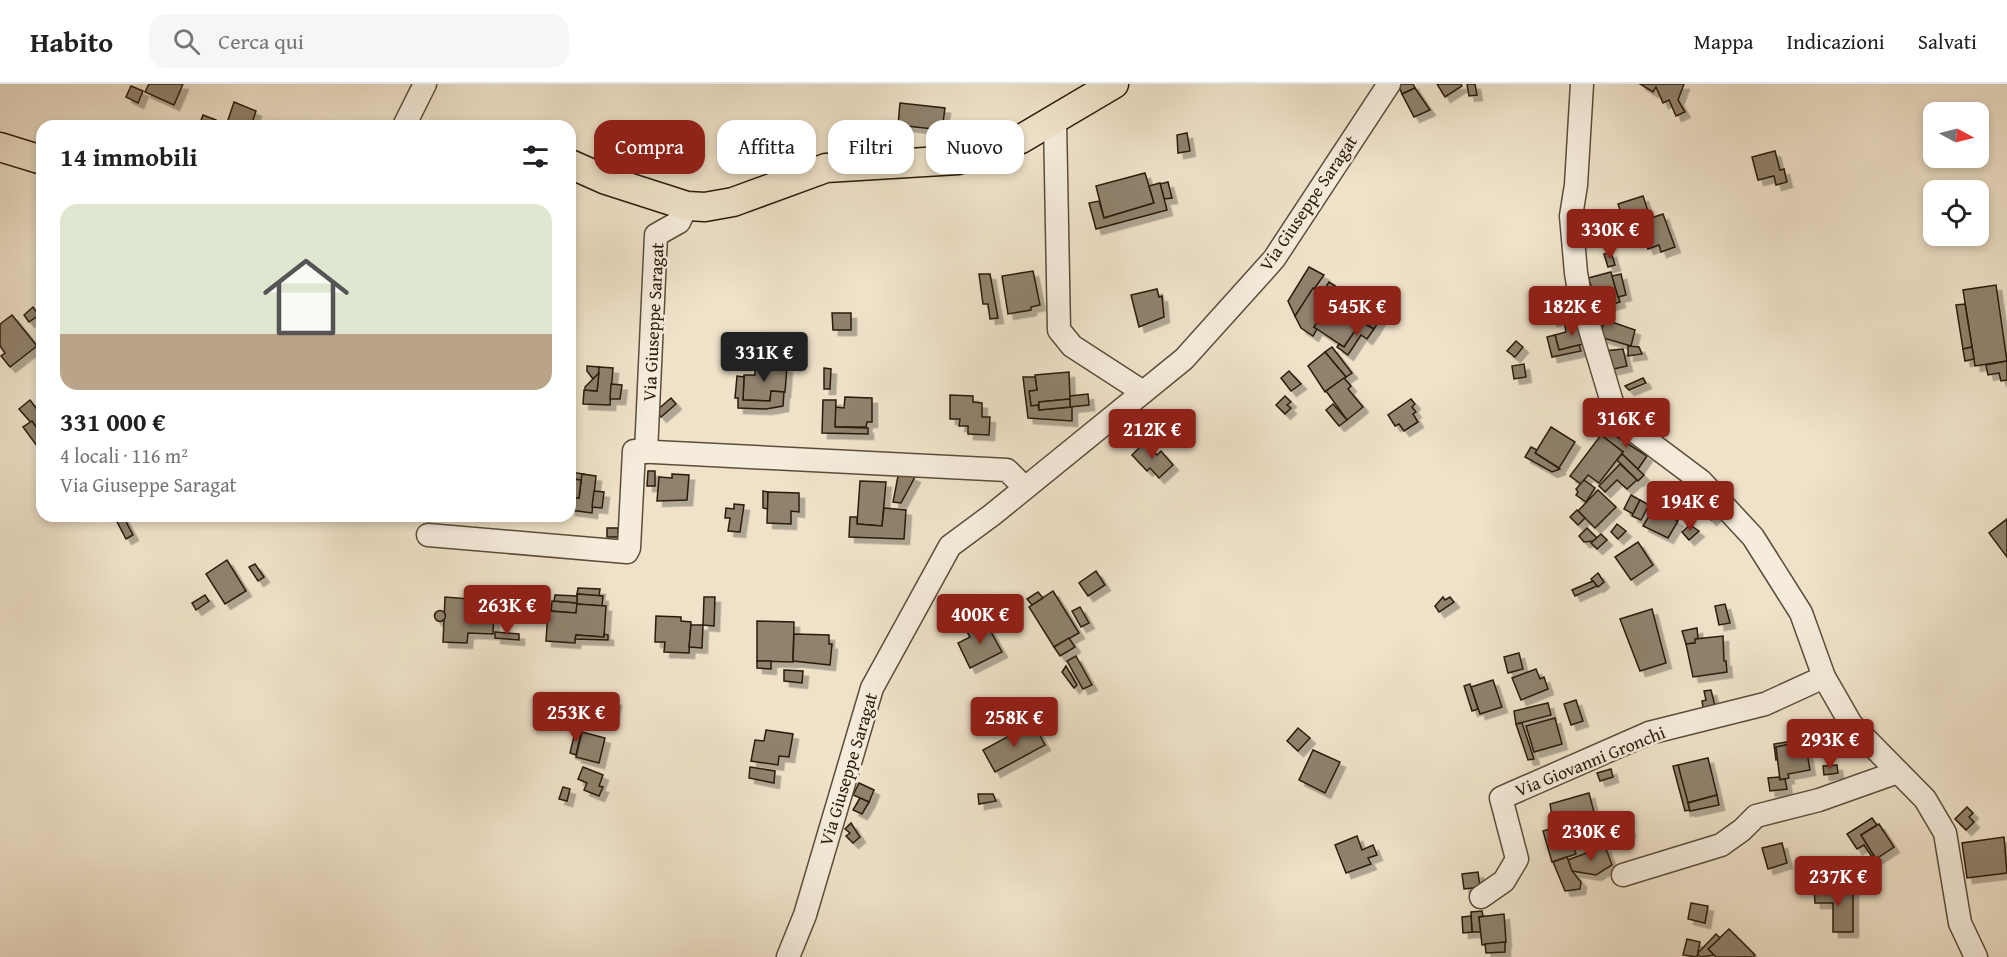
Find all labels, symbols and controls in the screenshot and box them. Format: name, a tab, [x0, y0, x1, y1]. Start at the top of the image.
search box	[149, 14, 569, 68]
text: Habito	[30, 21, 113, 62]
icon: search	[170, 25, 203, 58]
text: Cerca qui	[218, 25, 304, 57]
text: Mappa	[1694, 26, 1754, 57]
text: Indicazioni	[1787, 26, 1885, 57]
text: Salvati	[1918, 26, 1977, 57]
north arrow	[1923, 102, 1989, 168]
map controls	[1923, 102, 1989, 246]
chip: Compra	[594, 120, 705, 174]
chip: Affitta	[717, 120, 816, 174]
chip: Filtri	[828, 120, 914, 174]
chip: Nuovo	[926, 120, 1024, 174]
street label: Via Giuseppe Saragat	[1252, 129, 1364, 276]
text: 14 immobili	[60, 137, 198, 176]
icon: filters	[519, 140, 552, 173]
button: locate	[1923, 180, 1989, 246]
pin: 330K €	[1561, 209, 1659, 260]
text: 330K €	[1581, 214, 1639, 243]
street label: Via Giuseppe Saragat	[635, 241, 671, 402]
icon: home	[252, 243, 360, 351]
pin: 545K €	[1308, 286, 1406, 337]
pin: 182K €	[1523, 286, 1621, 337]
text: 545K €	[1328, 291, 1386, 320]
text: 182K €	[1543, 291, 1601, 320]
pin: 331K €	[715, 332, 813, 383]
text: 331K €	[735, 337, 793, 366]
pin: 316K €	[1577, 398, 1675, 449]
text: 331 000 €	[60, 402, 166, 441]
text: 316K €	[1597, 403, 1655, 432]
pin: 212K €	[1103, 409, 1201, 460]
text: 212K €	[1123, 414, 1181, 443]
text: 4 locali · 116 m²	[60, 441, 188, 470]
text: Via Giuseppe Saragat	[60, 470, 237, 499]
pin: 194K €	[1641, 481, 1739, 532]
text: 194K €	[1661, 486, 1719, 515]
pin: 263K €	[458, 585, 556, 636]
text: 263K €	[478, 590, 536, 619]
pin: 400K €	[931, 594, 1029, 645]
text: 400K €	[951, 599, 1009, 628]
street label: Via Giuseppe Saragat	[812, 688, 884, 849]
pin: 253K €	[527, 692, 625, 743]
text: 253K €	[547, 697, 605, 726]
pin: 258K €	[965, 697, 1063, 748]
text: 258K €	[985, 702, 1043, 731]
street label: Via Giovanni Gronchi	[1511, 719, 1669, 803]
pin: 293K €	[1781, 719, 1879, 770]
text: 293K €	[1801, 724, 1859, 753]
pin: 230K €	[1542, 811, 1640, 862]
text: 230K €	[1562, 816, 1620, 845]
pin: 237K €	[1789, 856, 1887, 907]
text: 237K €	[1809, 861, 1867, 890]

